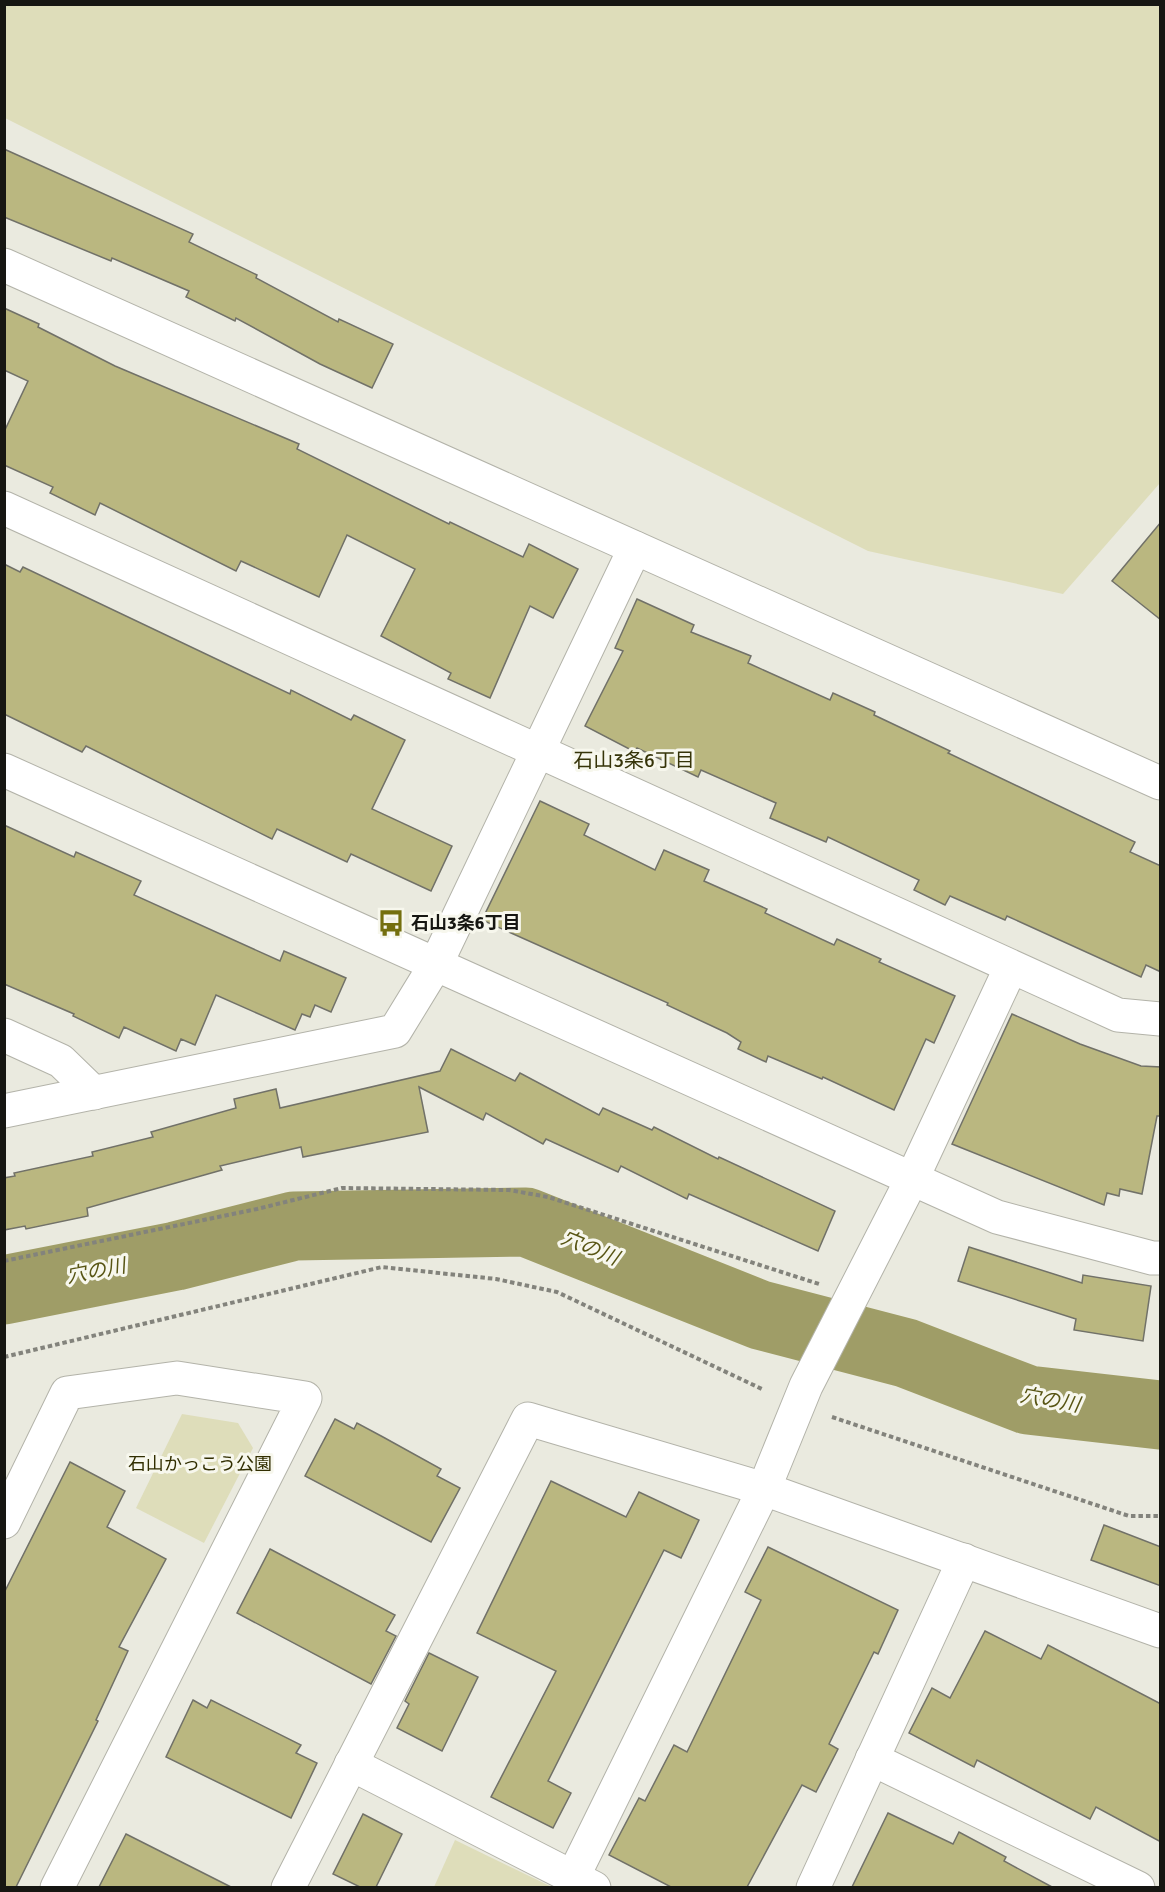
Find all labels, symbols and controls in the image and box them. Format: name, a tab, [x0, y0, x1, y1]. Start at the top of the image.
district label: 石山3条6丁目	[573, 748, 695, 773]
bus stop icon: 石山3条6丁目	[376, 908, 406, 938]
place label: 石山3条6丁目	[411, 912, 520, 934]
water label: 穴の川	[558, 1225, 624, 1272]
water label: 穴の川	[64, 1253, 130, 1289]
water label: 穴の川	[1018, 1382, 1084, 1418]
park label: 石山かっこう公園	[128, 1453, 272, 1475]

